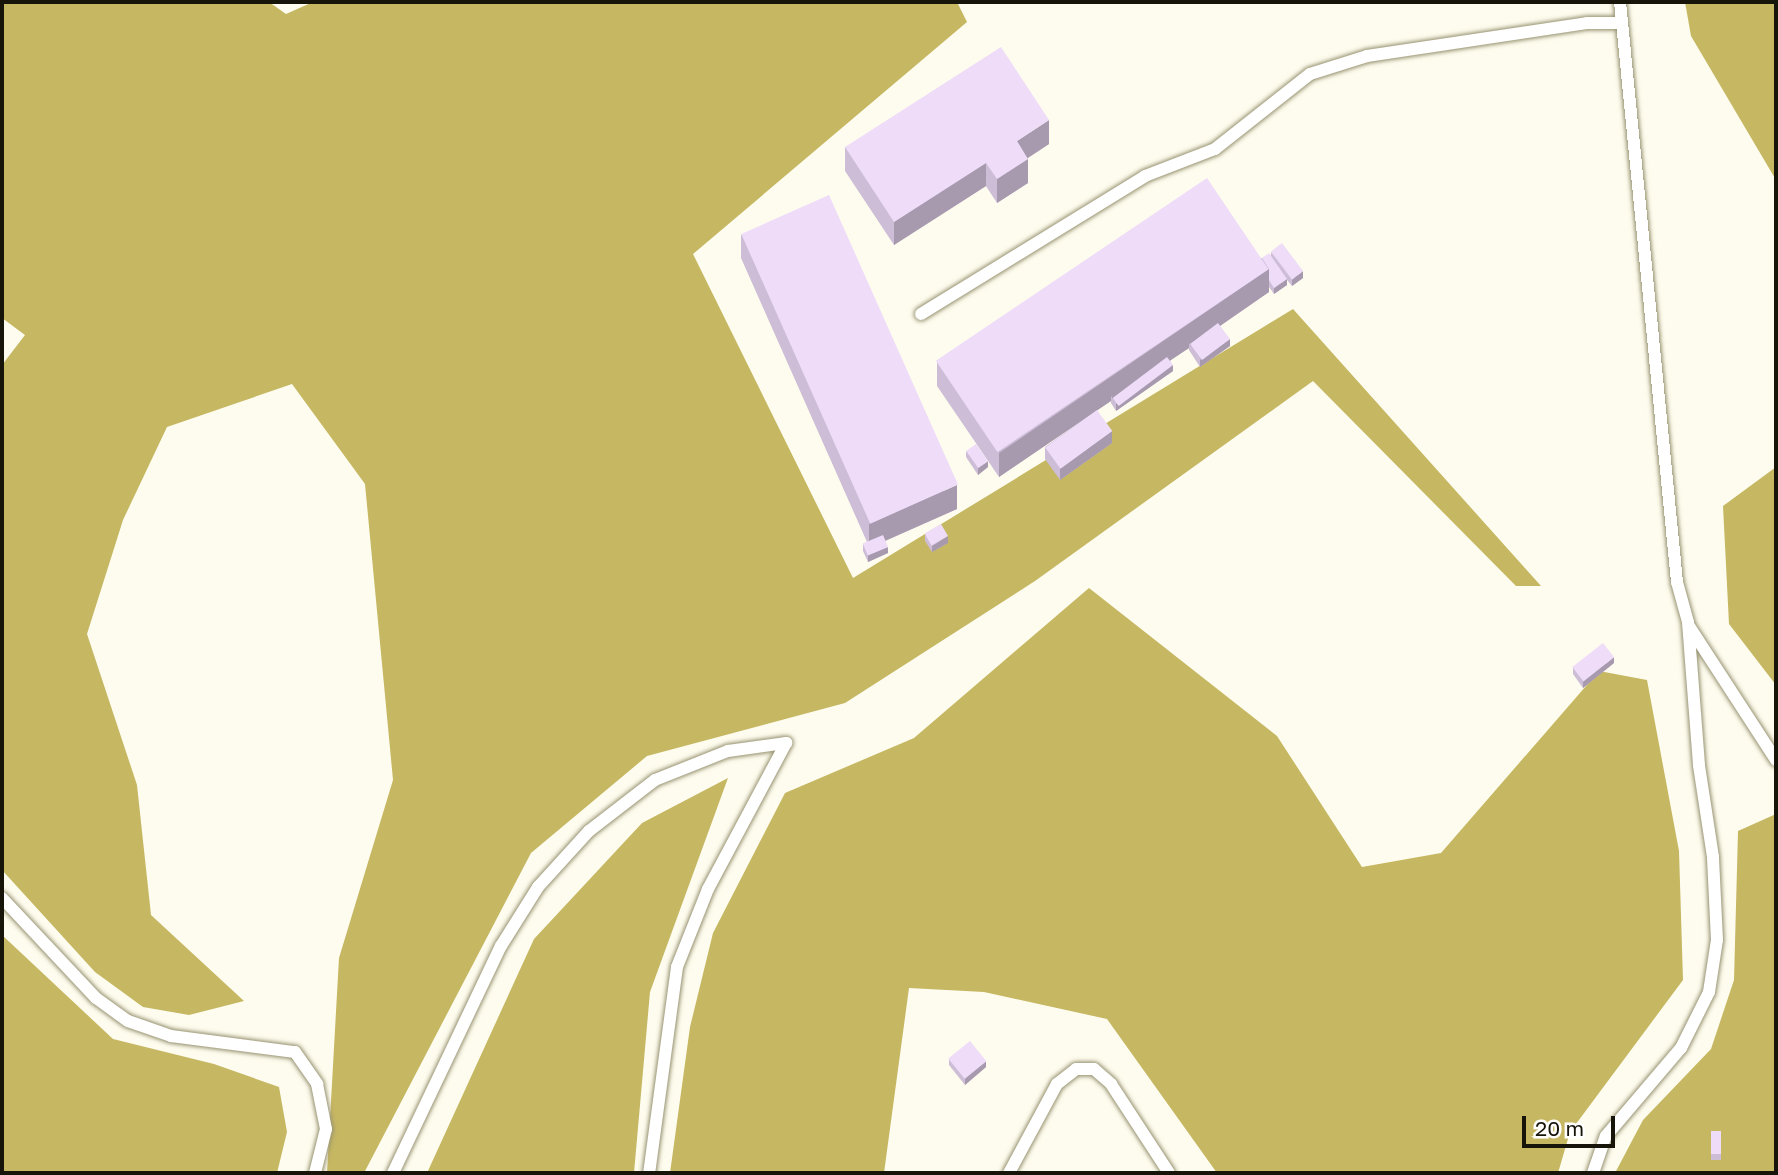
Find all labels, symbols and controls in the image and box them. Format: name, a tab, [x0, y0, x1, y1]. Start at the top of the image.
scale bar	[1526, 1102, 1619, 1146]
text: 20 m	[1535, 1115, 1584, 1141]

